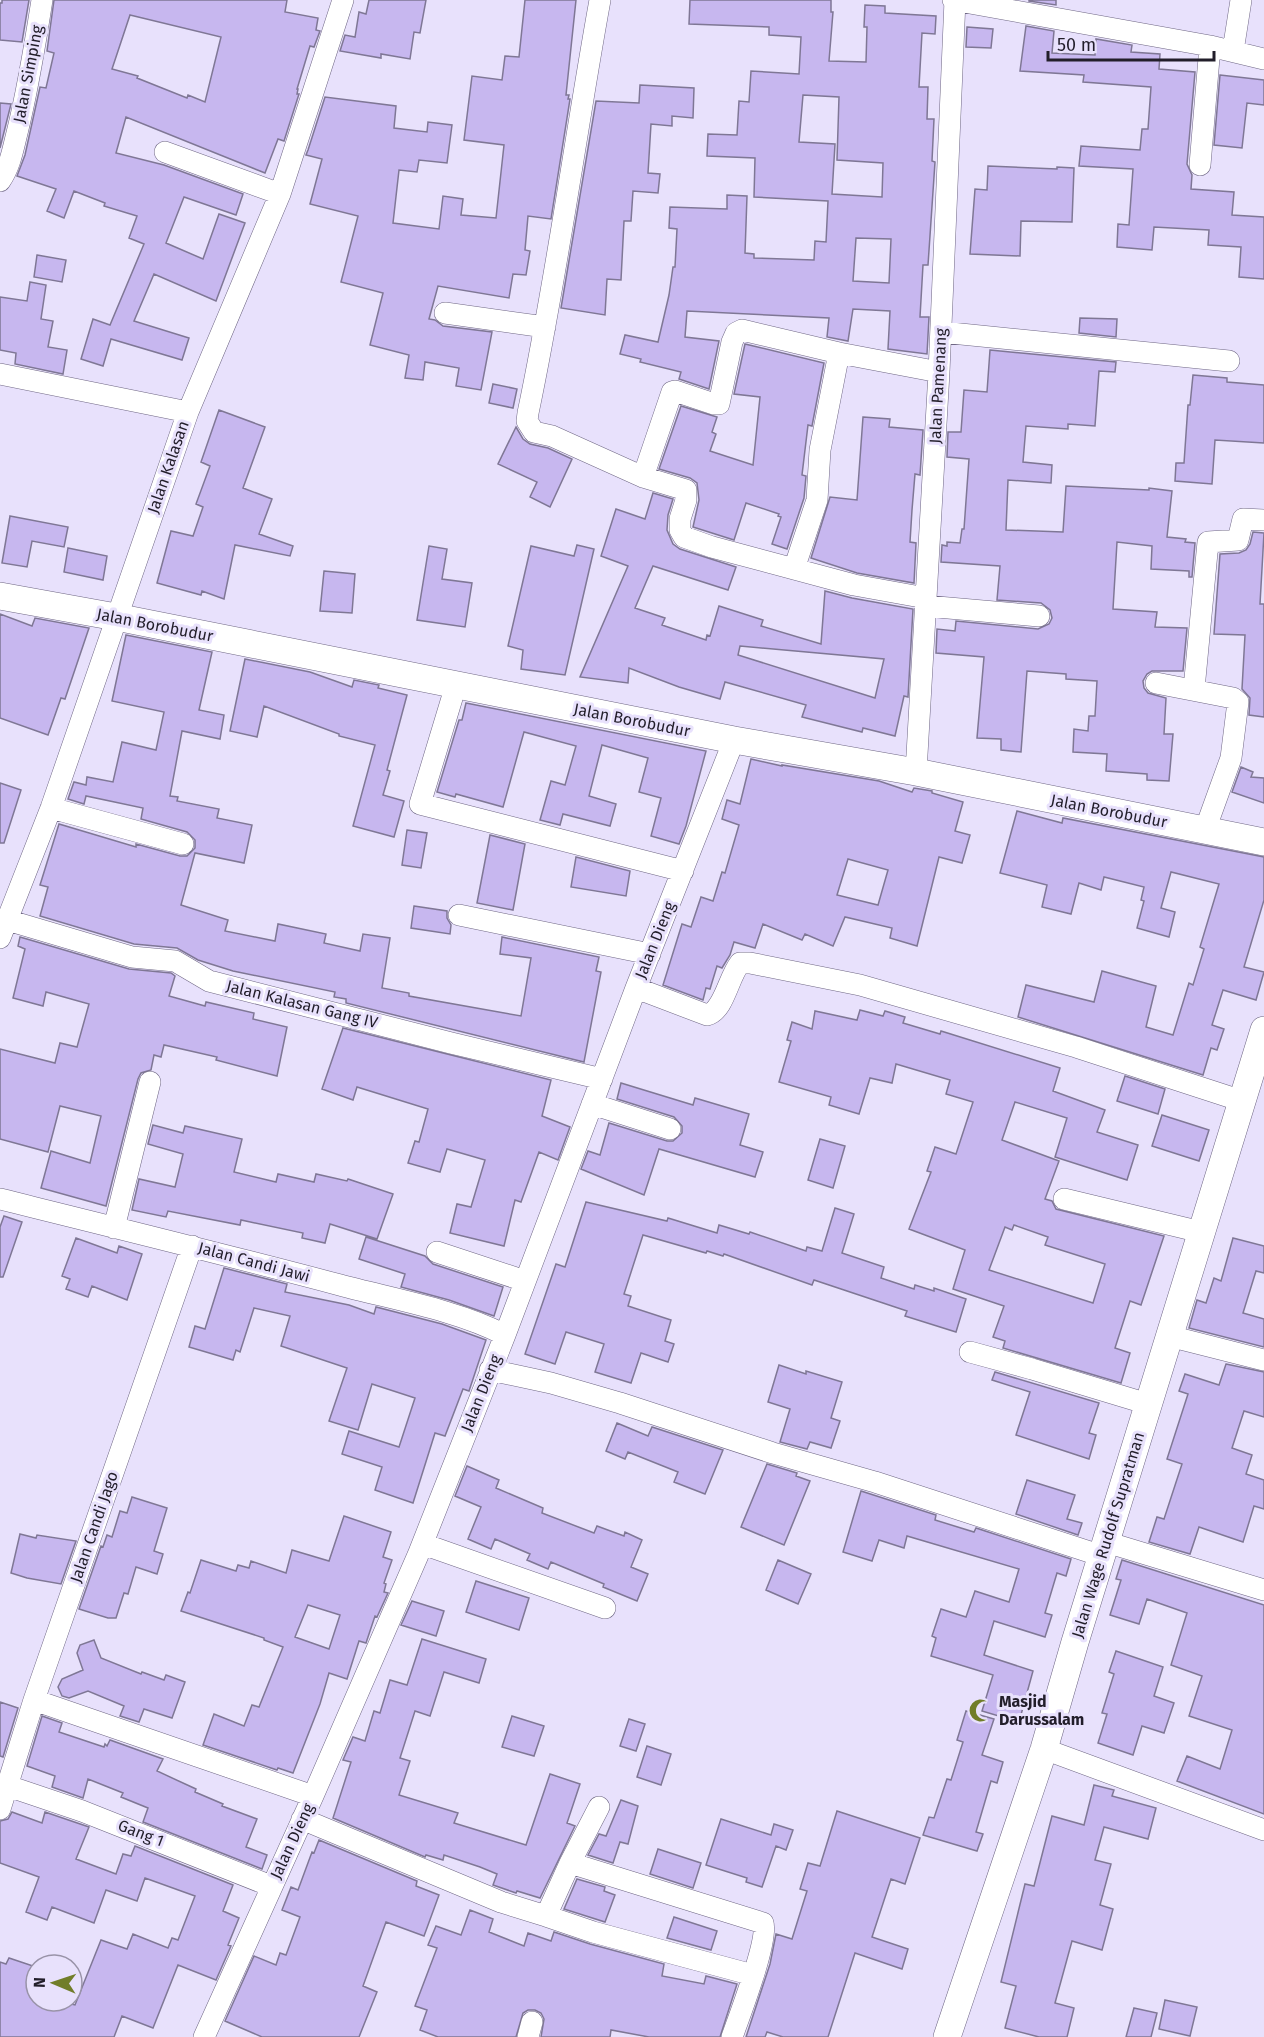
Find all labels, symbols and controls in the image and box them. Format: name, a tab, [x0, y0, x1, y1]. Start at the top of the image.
street label: Jalan Simping	[9, 23, 47, 124]
scale bar	[1048, 24, 1214, 62]
text: 50 m	[1057, 34, 1096, 56]
street label: Jalan Pamenang	[925, 327, 951, 444]
street label: Jalan Kalasan	[143, 418, 193, 516]
street label: Jalan Borobudur	[95, 604, 216, 646]
street label: Jalan Borobudur	[572, 699, 693, 741]
street label: Jalan Borobudur	[1049, 790, 1170, 832]
street label: Jalan Dieng	[631, 898, 679, 981]
street label: Jalan Kalasan Gang IV	[224, 976, 380, 1032]
street label: Jalan Candi Jawi	[196, 1238, 312, 1286]
street label: Jalan Dieng	[457, 1351, 505, 1434]
street label: Jalan Wage Rudolf Supratman	[1068, 1430, 1148, 1640]
street label: Jalan Candi Jago	[66, 1469, 122, 1585]
place label: Masjid Darussalam	[999, 1692, 1084, 1729]
mosque icon: Masjid Darussalam	[968, 1697, 994, 1723]
street label: Jalan Dieng	[266, 1799, 318, 1882]
street label: Gang 1	[115, 1816, 167, 1850]
north arrow	[24, 1953, 84, 2013]
text: N	[30, 1977, 49, 1988]

